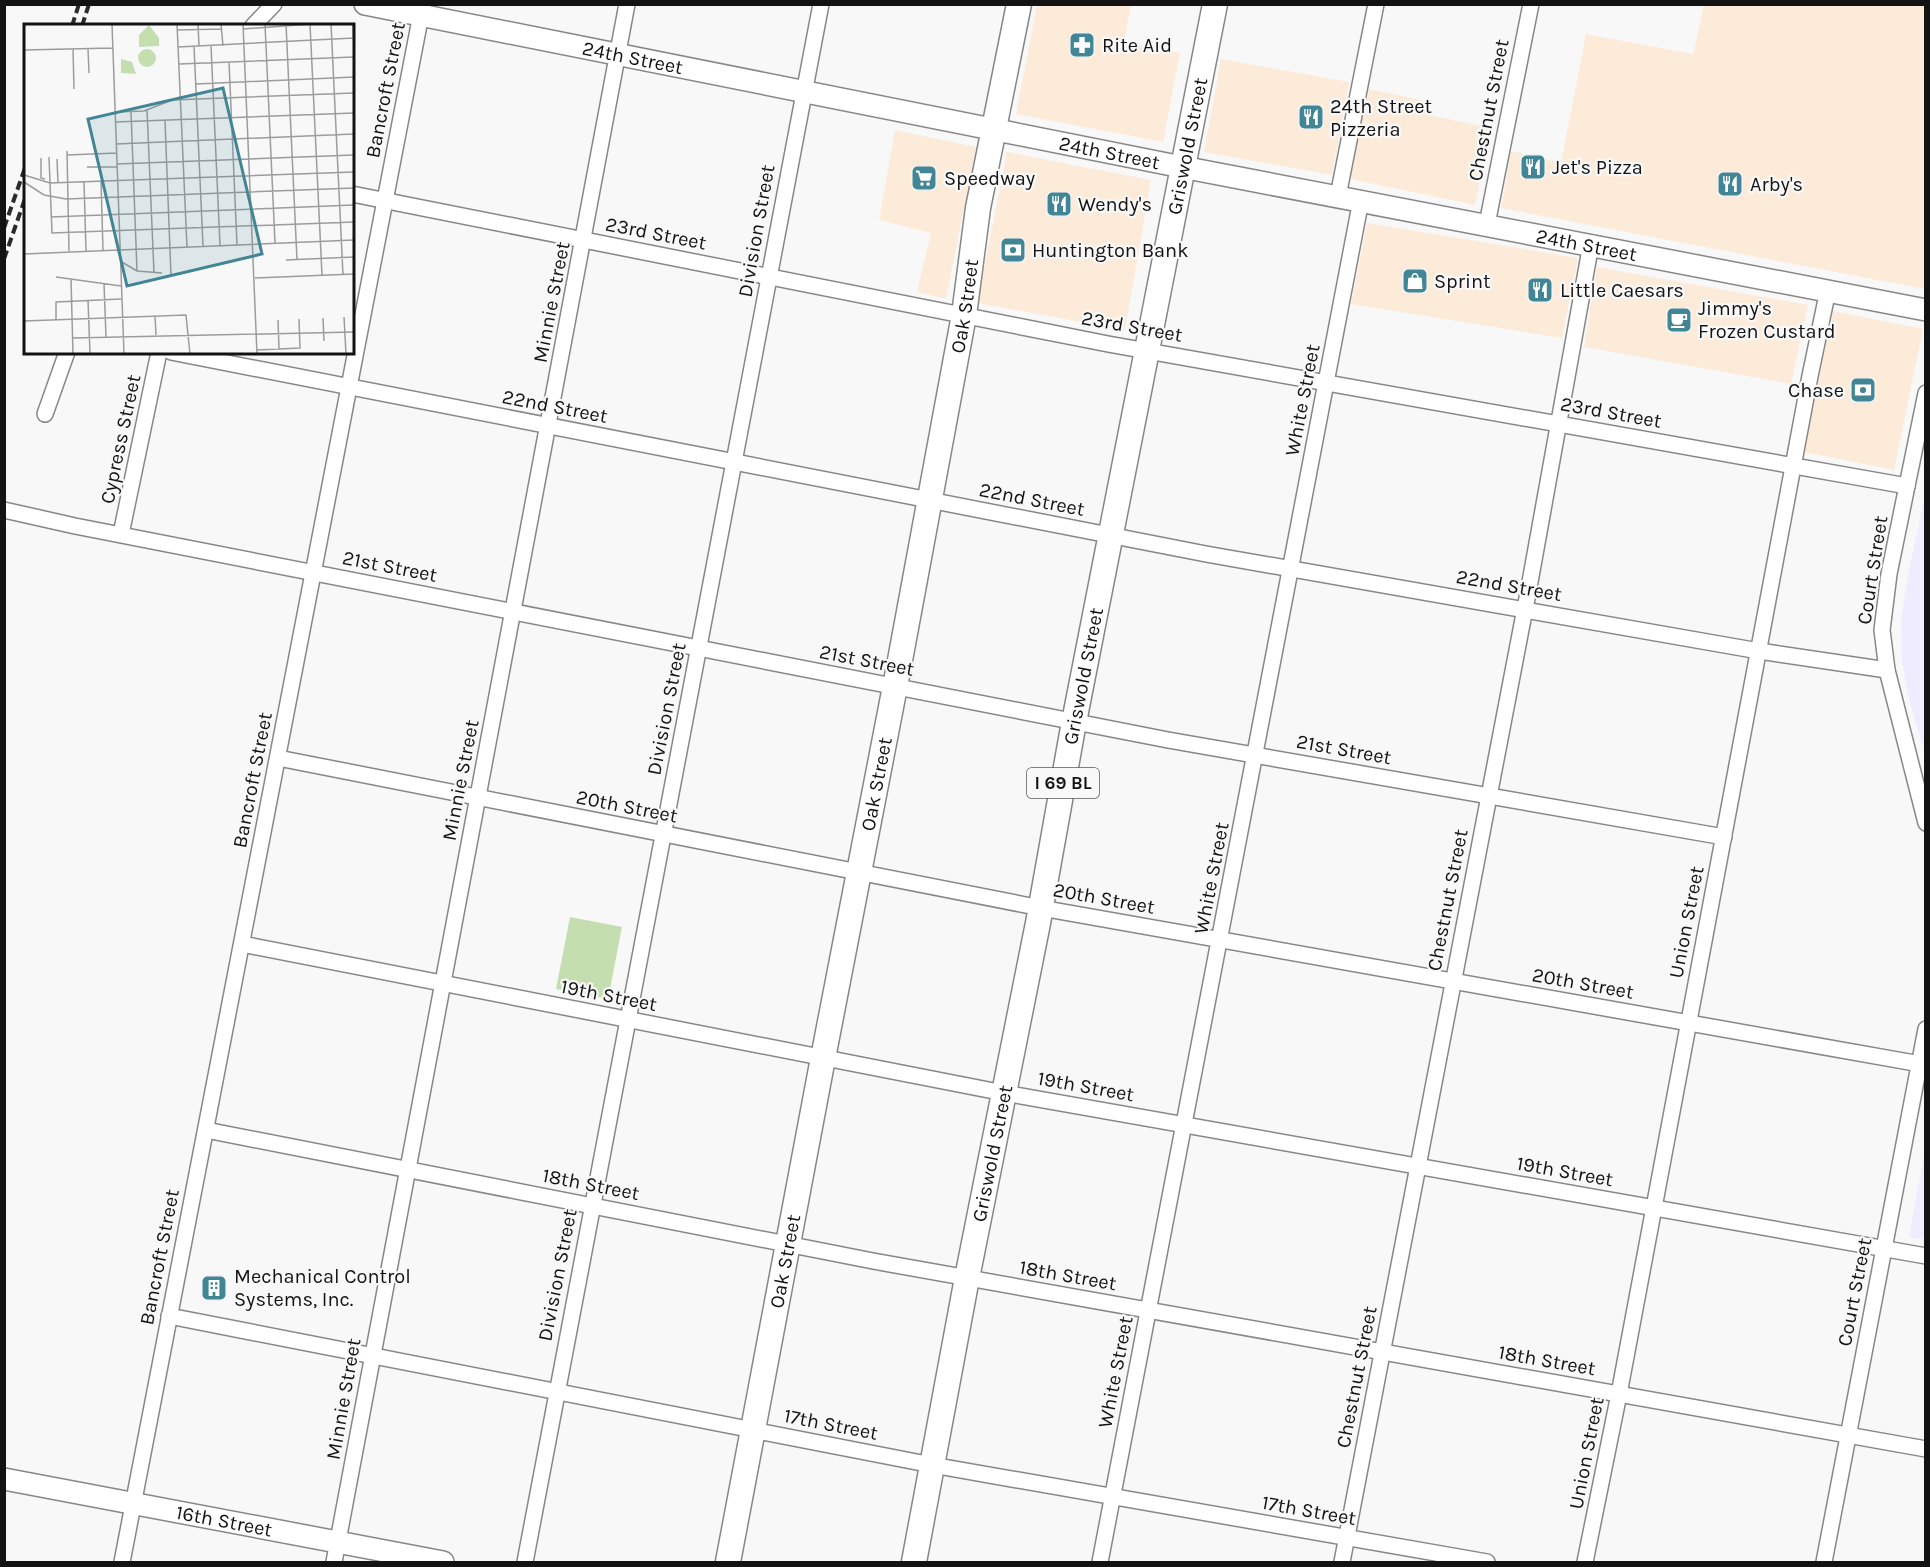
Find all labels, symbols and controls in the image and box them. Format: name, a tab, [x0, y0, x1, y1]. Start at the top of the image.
street label: Bancroft Street	[361, 20, 410, 160]
inset map	[24, 24, 354, 354]
pharmacy icon: Rite Aid	[1067, 30, 1097, 60]
place label: Rite Aid	[1102, 34, 1172, 57]
street label: 24th Street	[580, 37, 685, 79]
street label: Chestnut Street	[1463, 37, 1514, 183]
street label: Griswold Street	[1163, 75, 1212, 217]
place label: 24th Street Pizzeria	[1330, 95, 1432, 141]
restaurant icon: 24th Street Pizzeria	[1296, 102, 1326, 132]
street label: 24th Street	[1057, 132, 1162, 174]
restaurant icon: Jet's Pizza	[1518, 152, 1548, 182]
place label: Jet's Pizza	[1552, 156, 1643, 179]
street label: Division Street	[734, 162, 780, 299]
supermarket icon: Speedway	[909, 163, 939, 193]
place label: Speedway	[944, 167, 1035, 190]
restaurant icon: Arby's	[1715, 169, 1745, 199]
place label: Arby's	[1750, 173, 1803, 196]
restaurant icon: Wendy's	[1044, 189, 1074, 219]
place label: Wendy's	[1078, 193, 1152, 216]
street label: 23rd Street	[604, 212, 709, 255]
street label: 24th Street	[1534, 224, 1639, 266]
bank icon: Huntington Bank	[998, 235, 1028, 265]
street label: Minnie Street	[528, 239, 575, 365]
place label: Huntington Bank	[1032, 239, 1188, 262]
street label: Oak Street	[946, 257, 983, 355]
shop icon: Sprint	[1400, 266, 1430, 296]
place label: Sprint	[1434, 270, 1491, 293]
restaurant icon: Little Caesars	[1525, 275, 1555, 305]
place label: Little Caesars	[1560, 279, 1684, 302]
place label: Jimmy's Frozen Custard	[1698, 297, 1836, 343]
cafe icon: Jimmy's Frozen Custard	[1664, 305, 1694, 335]
street label: 23rd Street	[1080, 306, 1185, 347]
street label: White Street	[1280, 342, 1325, 458]
street label: Cypress Street	[96, 372, 145, 506]
bank icon: Chase	[1848, 375, 1878, 405]
place label: Chase	[1788, 379, 1844, 402]
street label: 22nd Street	[500, 385, 610, 428]
street label: 23rd Street	[1559, 392, 1664, 433]
street label: 22nd Street	[977, 478, 1087, 521]
street label: Court Street	[1853, 514, 1893, 626]
street label: 21st Street	[341, 546, 440, 587]
street label: 22nd Street	[1454, 565, 1564, 606]
street label: Griswold Street	[1059, 605, 1108, 747]
street label: 21st Street	[818, 640, 917, 681]
street label: Division Street	[642, 641, 691, 777]
street label: Bancroft Street	[228, 710, 277, 850]
street label: Minnie Street	[437, 717, 484, 843]
street label: 21st Street	[1295, 730, 1394, 769]
street label: Oak Street	[856, 735, 897, 833]
road number: I 69 BL	[1027, 768, 1099, 798]
street label: 20th Street	[574, 785, 680, 828]
street label: White Street	[1189, 820, 1234, 936]
street label: Chestnut Street	[1422, 827, 1473, 973]
street label: Union Street	[1664, 864, 1709, 980]
street label: 20th Street	[1051, 878, 1157, 919]
street label: 20th Street	[1530, 963, 1636, 1004]
street label: 19th Street	[559, 975, 659, 1016]
street label: 19th Street	[1036, 1067, 1136, 1106]
street label: Griswold Street	[967, 1082, 1017, 1224]
street label: 19th Street	[1515, 1152, 1615, 1191]
street label: 18th Street	[541, 1164, 642, 1205]
street label: Bancroft Street	[135, 1187, 184, 1327]
street label: Division Street	[533, 1207, 582, 1343]
street label: Oak Street	[765, 1212, 805, 1310]
street label: Court Street	[1833, 1236, 1876, 1348]
street label: 18th Street	[1018, 1256, 1119, 1295]
place label: Mechanical Control Systems, Inc.	[234, 1265, 411, 1311]
building icon: Mechanical Control Systems, Inc.	[199, 1273, 229, 1303]
street label: Chestnut Street	[1331, 1304, 1382, 1450]
street label: White Street	[1093, 1314, 1138, 1430]
street label: Minnie Street	[321, 1336, 366, 1462]
street label: 18th Street	[1497, 1341, 1598, 1380]
street label: Union Street	[1564, 1395, 1609, 1511]
street label: 17th Street	[782, 1404, 880, 1445]
street label: 17th Street	[1260, 1491, 1358, 1530]
street label: 16th Street	[174, 1501, 274, 1542]

